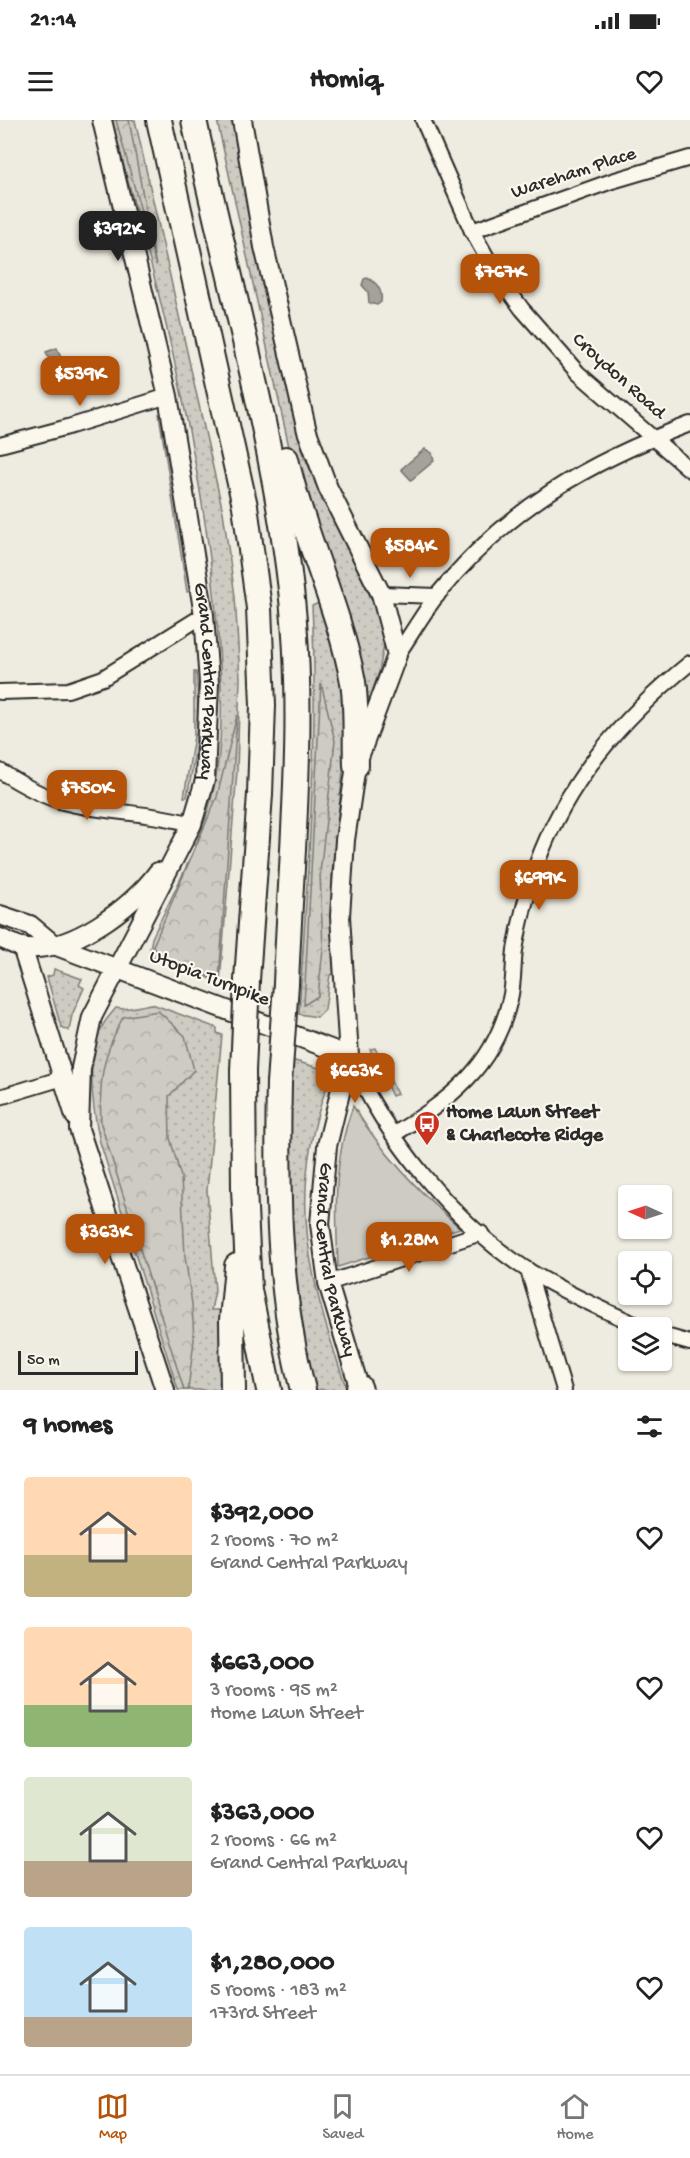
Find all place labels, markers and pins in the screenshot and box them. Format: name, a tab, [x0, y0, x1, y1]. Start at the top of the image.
pin: $392K	[76, 211, 160, 262]
pin: $767K	[458, 254, 542, 305]
pin: $539K	[38, 356, 122, 407]
pin: $584K	[368, 528, 452, 579]
pin: $750K	[45, 770, 129, 821]
pin: $699K	[497, 860, 581, 911]
pin: $663K	[313, 1053, 397, 1104]
place label: Home Lawn Street & Charlecote Ridge	[446, 1102, 604, 1148]
bus stop icon: Home Lawn Street & Charlecote Ridge	[412, 1109, 442, 1147]
pin: $363K	[63, 1214, 147, 1265]
pin: $1.28M	[360, 1222, 458, 1273]

